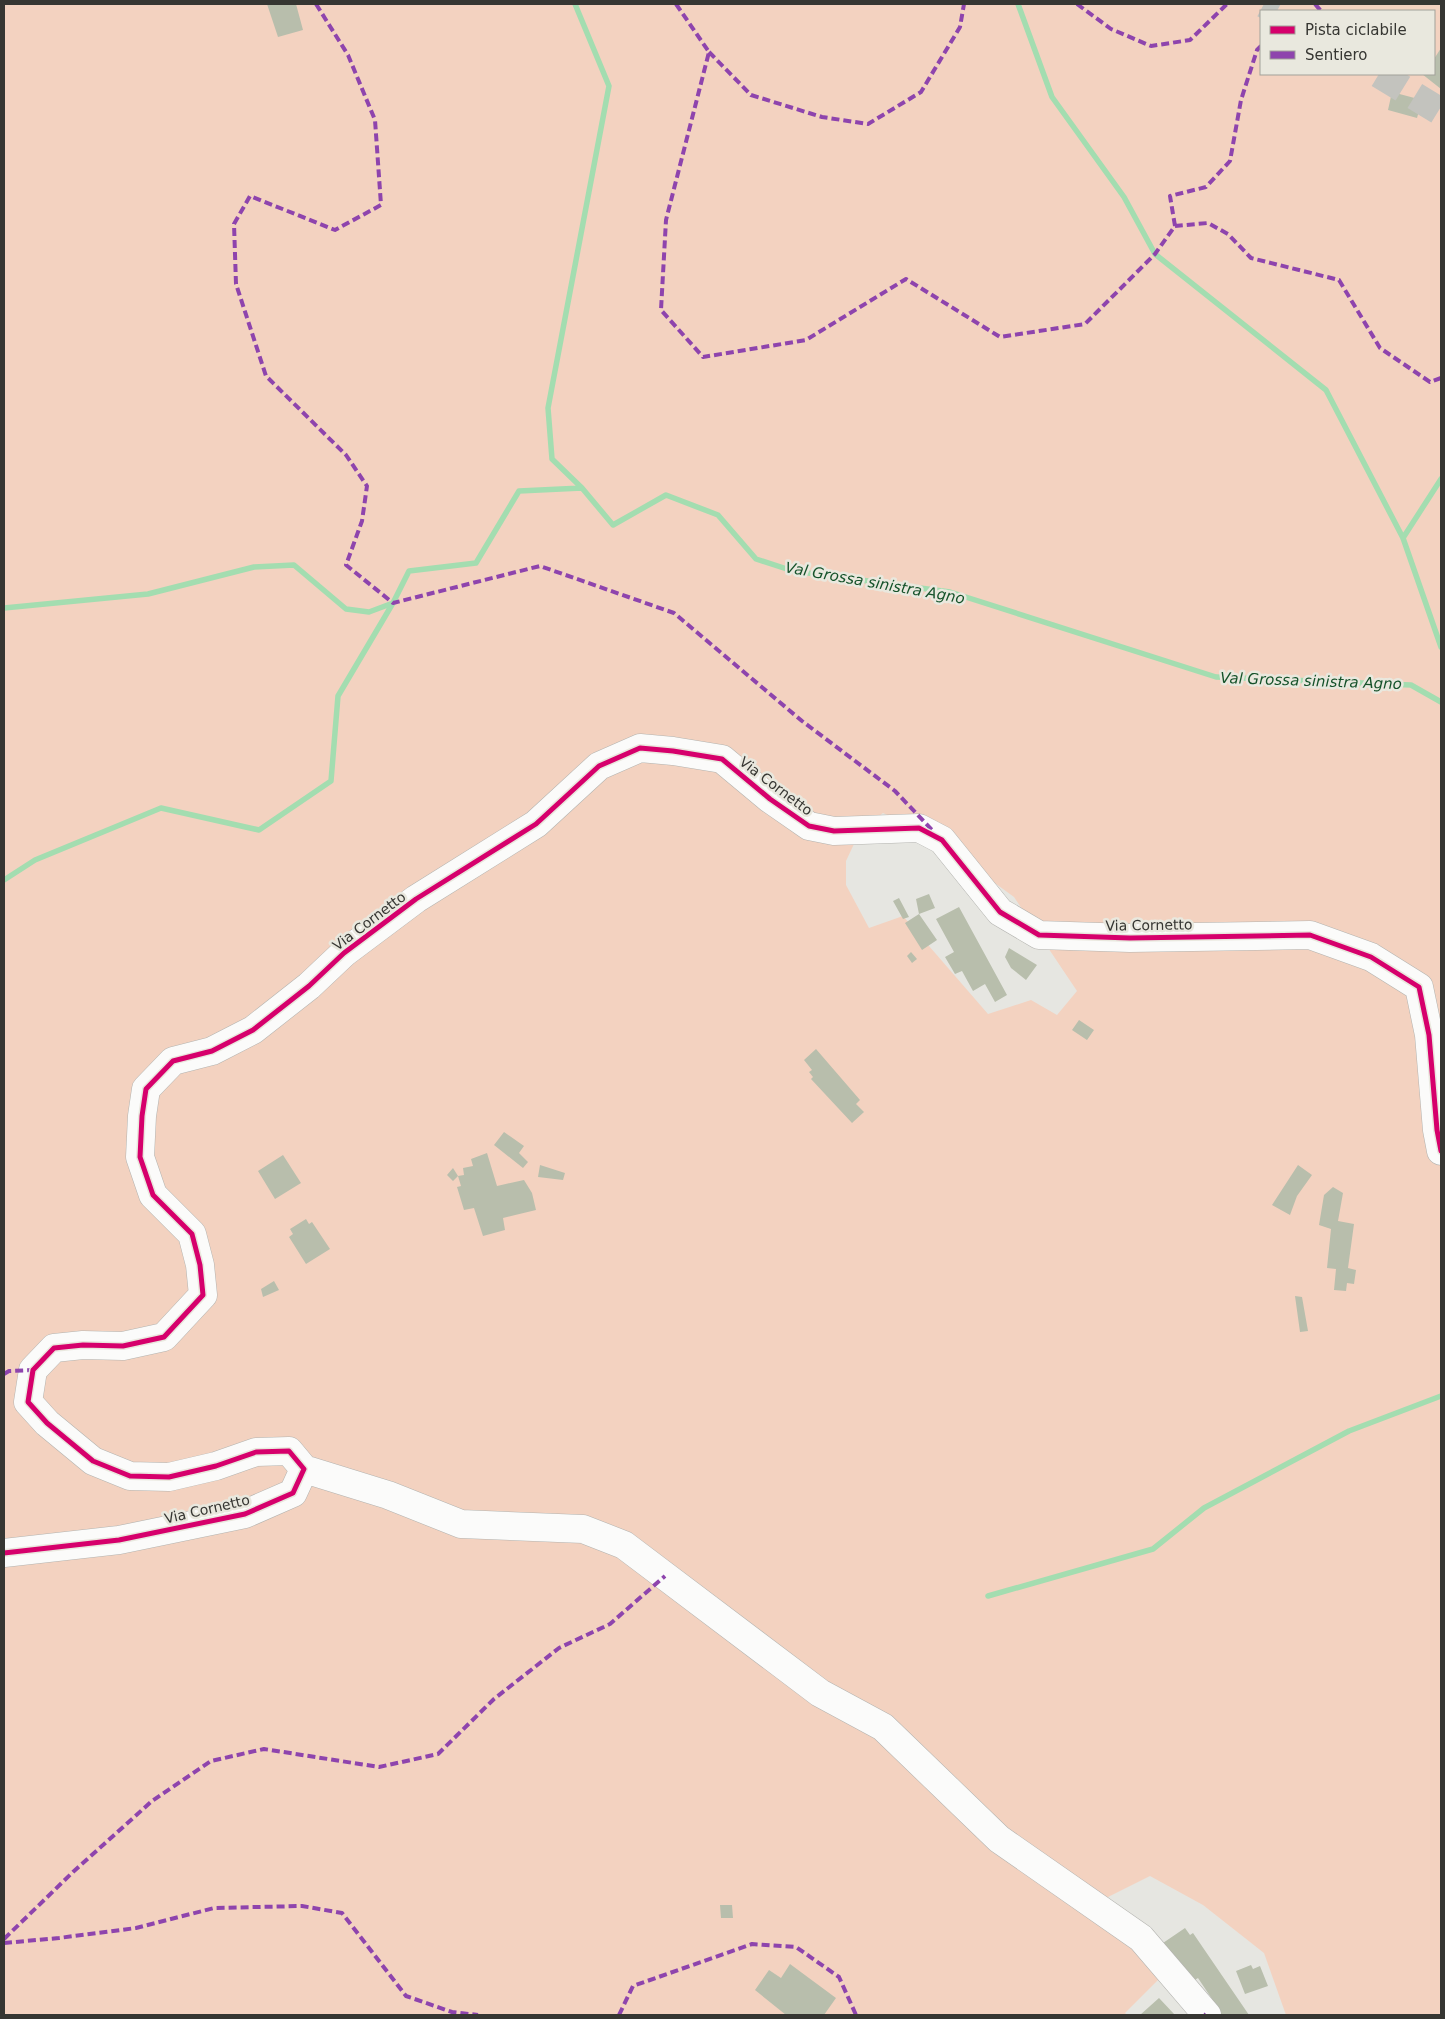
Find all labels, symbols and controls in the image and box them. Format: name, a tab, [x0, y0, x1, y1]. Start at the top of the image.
legend	[1260, 10, 1435, 75]
text: Pista ciclabile	[1305, 21, 1407, 39]
text: Sentiero	[1305, 46, 1368, 64]
water label: Val Grossa sinistra Agno	[784, 558, 966, 608]
water label: Val Grossa sinistra Agno	[1220, 669, 1402, 693]
street label: Via Cornetto	[736, 753, 816, 819]
street label: Via Cornetto	[329, 888, 409, 954]
street label: Via Cornetto	[1105, 916, 1193, 934]
street label: Via Cornetto	[163, 1491, 251, 1527]

